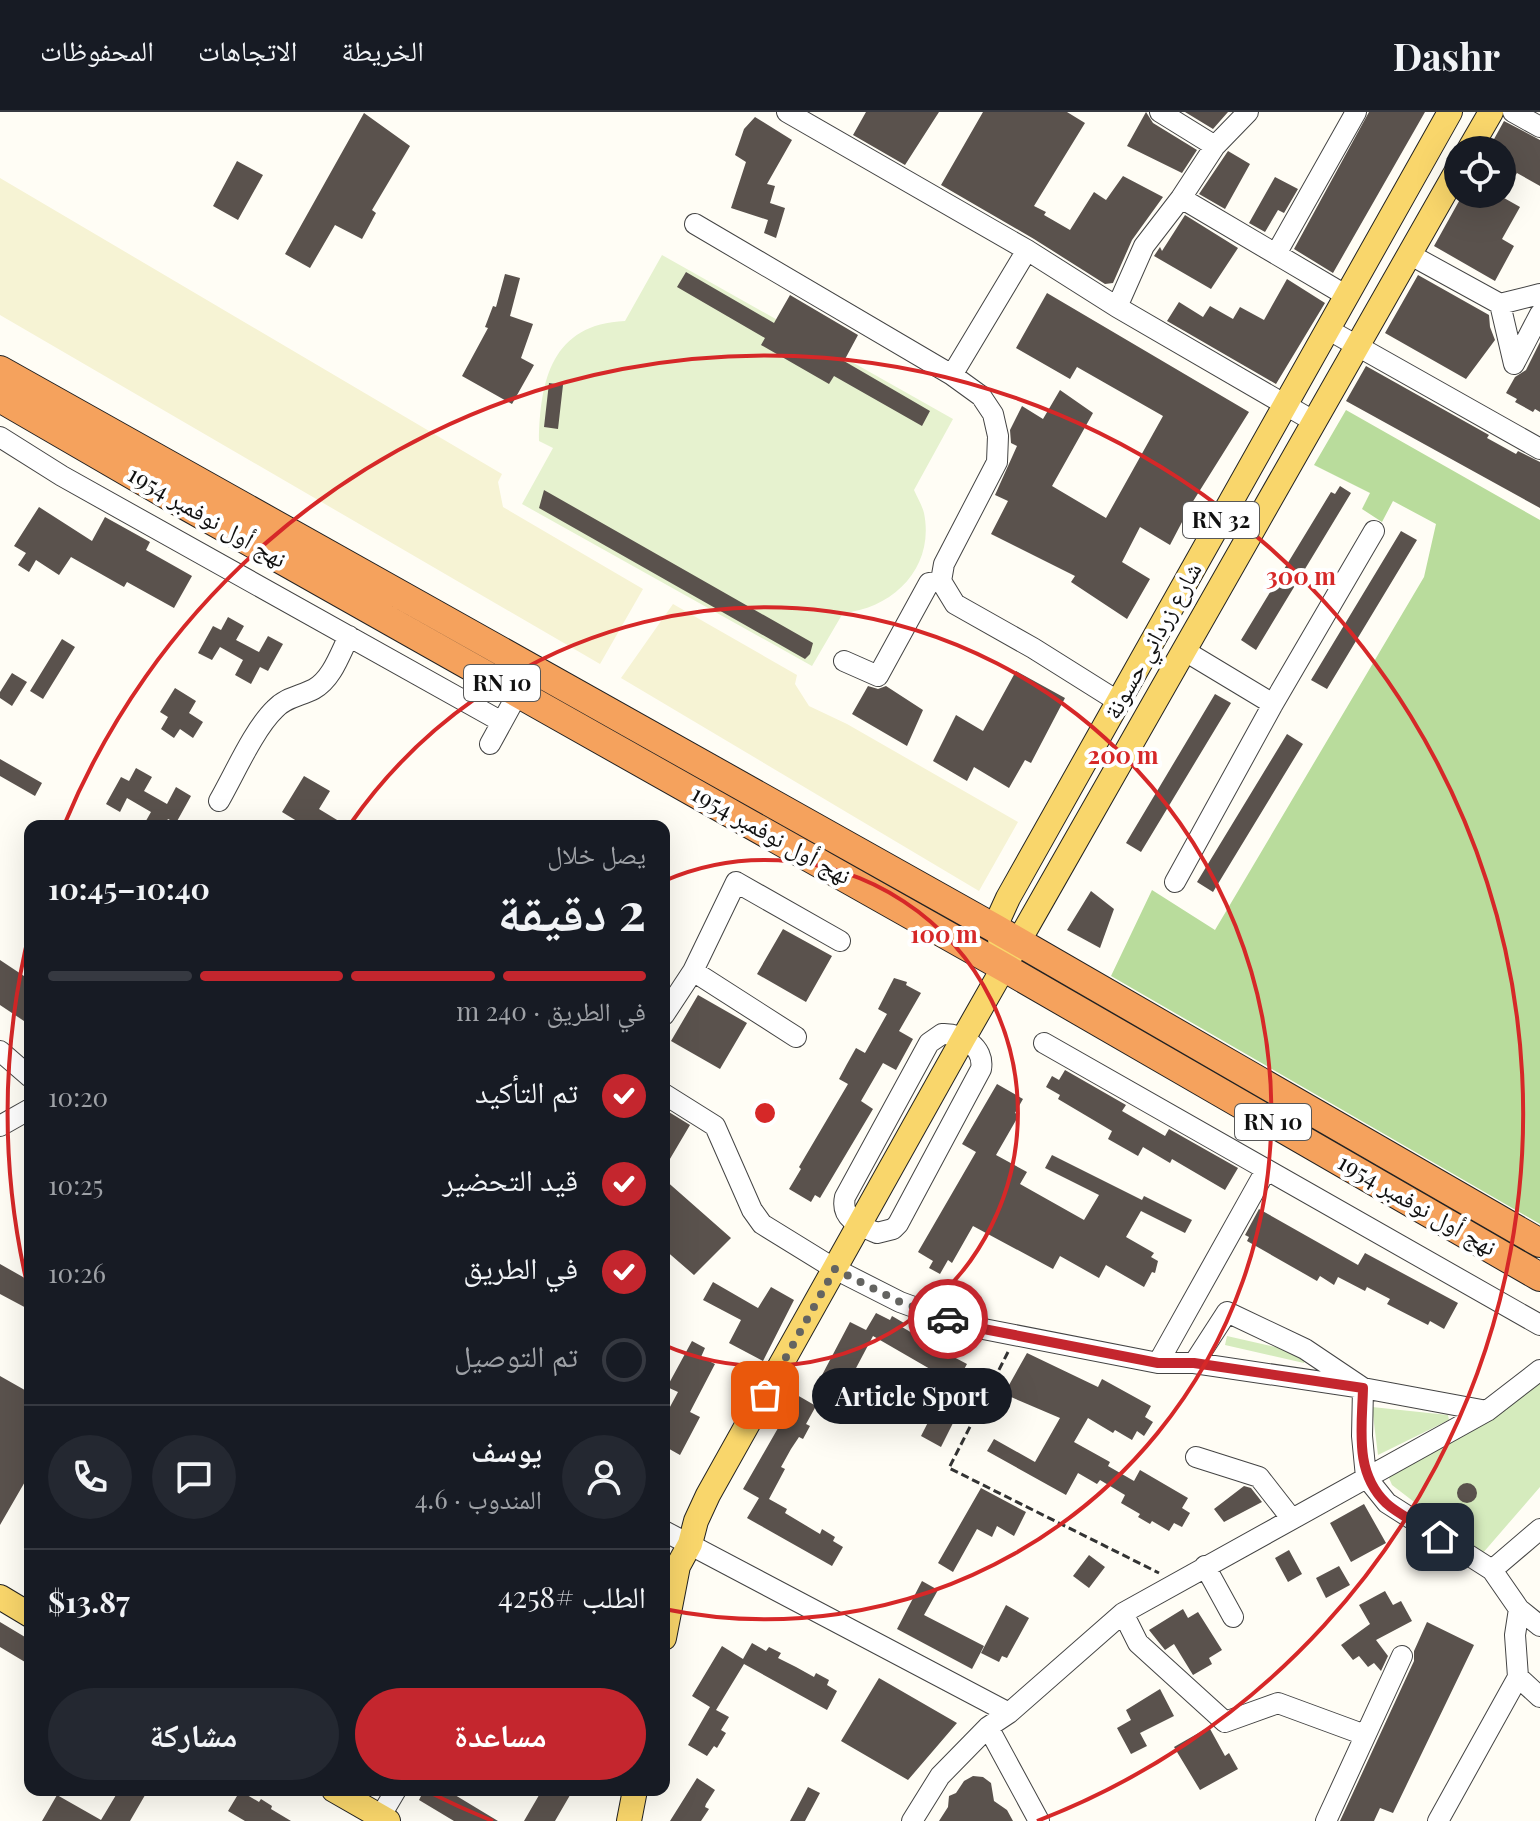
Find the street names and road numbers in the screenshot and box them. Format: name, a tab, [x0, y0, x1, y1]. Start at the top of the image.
street label: نهج أول نوفمبر 1954	[122, 457, 293, 575]
road number: RN 32	[1183, 502, 1259, 538]
street label: شارع زرداني حسونة	[1095, 556, 1212, 727]
road number: RN 10	[464, 665, 540, 701]
street label: نهج أول نوفمبر 1954	[686, 776, 858, 891]
road number: RN 10	[1235, 1104, 1311, 1140]
street label: نهج أول نوفمبر 1954	[1332, 1145, 1503, 1263]

